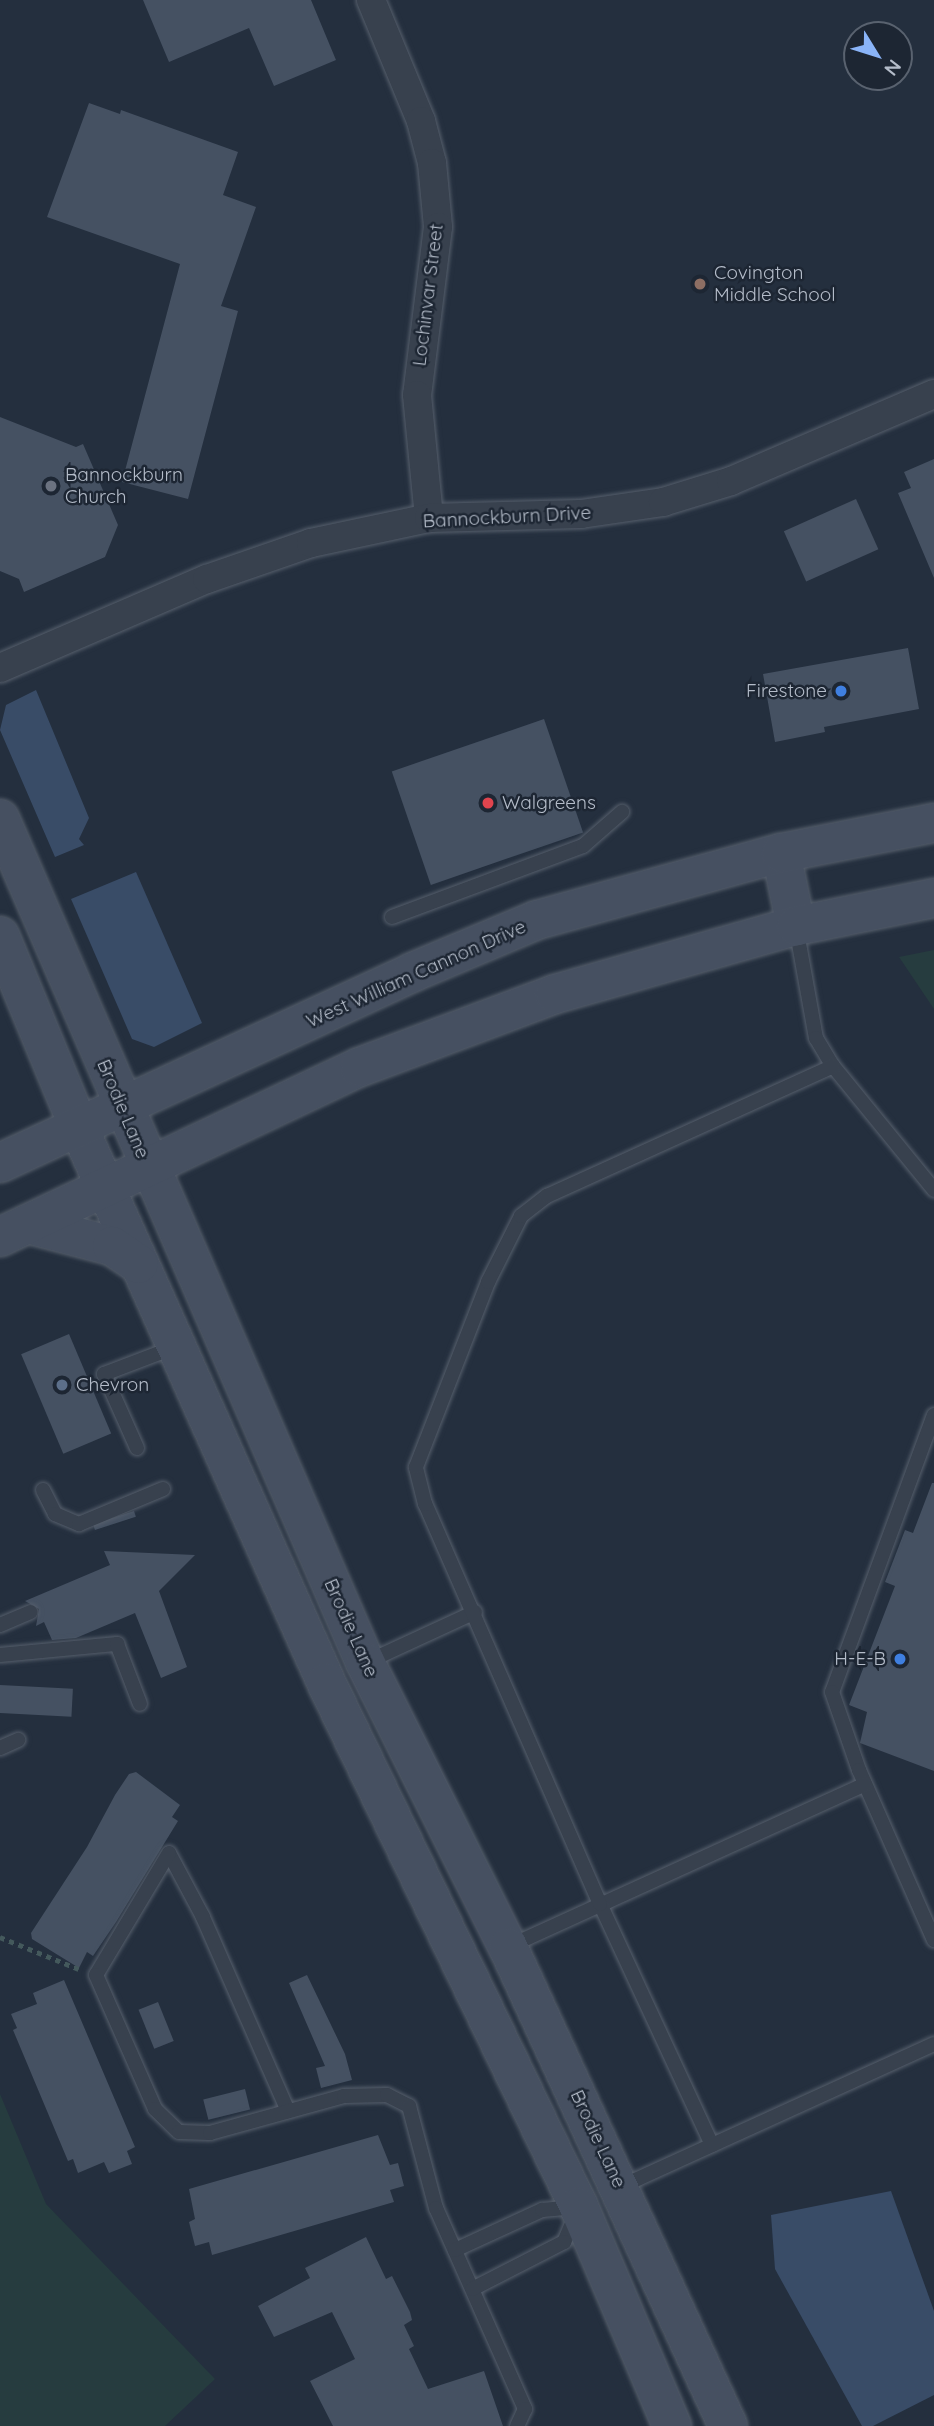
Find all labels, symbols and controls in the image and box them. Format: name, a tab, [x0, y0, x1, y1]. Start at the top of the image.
north arrow	[843, 21, 913, 91]
text: N	[879, 55, 907, 81]
street label: Lochinvar Street	[408, 223, 448, 367]
place label: Covington Middle School	[714, 262, 836, 306]
marker: Covington Middle School	[692, 276, 708, 292]
place label: Bannockburn Church	[65, 464, 183, 508]
marker: Bannockburn Church	[43, 478, 59, 494]
street label: Bannockburn Drive	[422, 501, 592, 533]
place label: Firestone	[746, 680, 827, 702]
marker: Firestone	[833, 683, 849, 699]
place label: Walgreens	[502, 792, 596, 814]
marker: Walgreens	[480, 795, 496, 811]
street label: West William Cannon Drive	[303, 915, 529, 1033]
street label: Brodie Lane	[92, 1056, 154, 1162]
place label: Chevron	[76, 1374, 149, 1396]
marker: Chevron	[54, 1377, 70, 1393]
street label: Brodie Lane	[319, 1575, 383, 1681]
place label: H-E-B	[834, 1648, 886, 1670]
marker: H-E-B	[892, 1651, 908, 1667]
street label: Brodie Lane	[565, 2086, 631, 2192]

